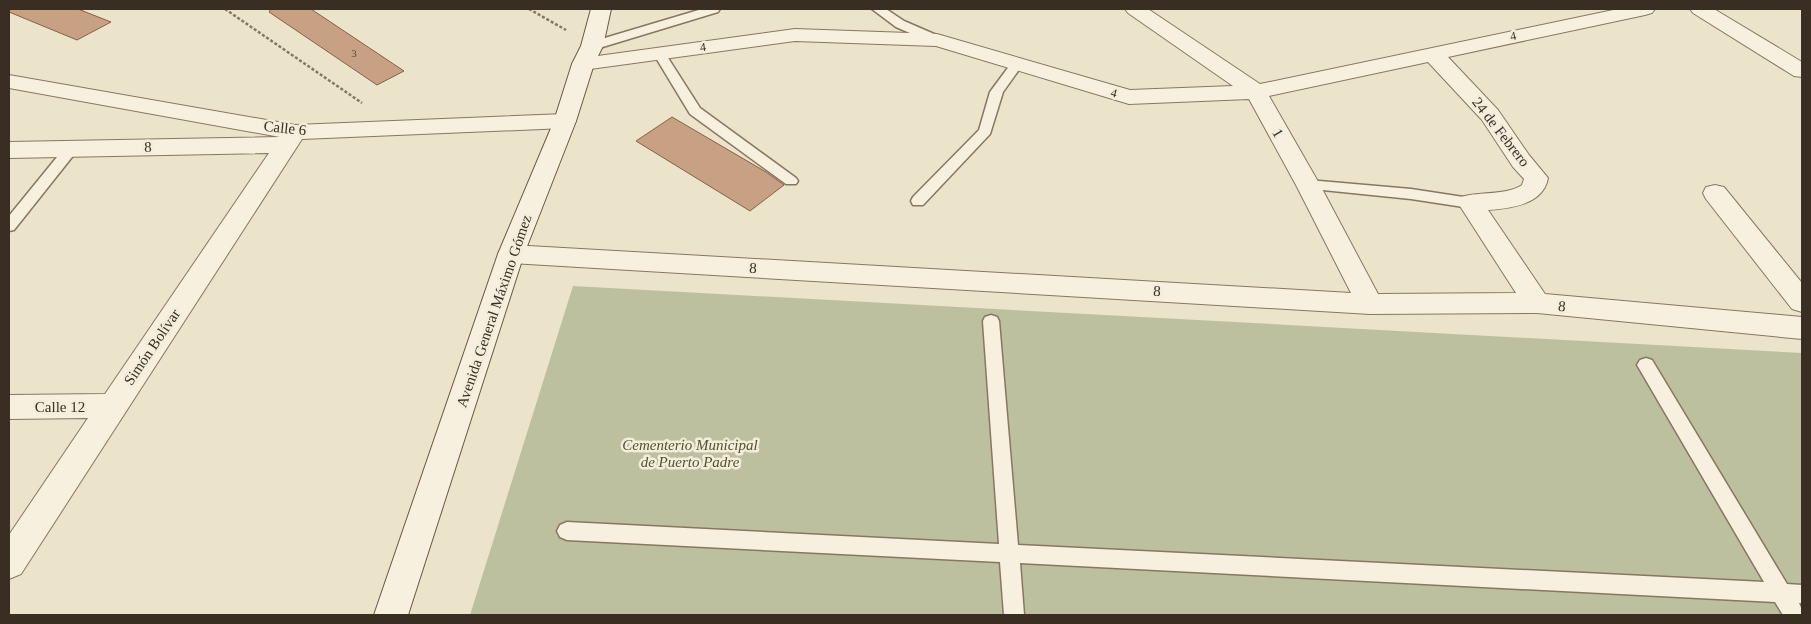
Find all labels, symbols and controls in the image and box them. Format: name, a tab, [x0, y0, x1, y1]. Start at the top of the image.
street label: 4	[1509, 29, 1517, 43]
street label: 4	[699, 40, 707, 54]
house number: 3	[351, 47, 357, 59]
street label: 4	[1109, 85, 1119, 101]
street label: 24 de Febrero	[1469, 94, 1533, 170]
street label: Calle 6	[263, 118, 308, 138]
street label: 1	[1269, 126, 1287, 140]
street label: 8	[144, 139, 152, 155]
street label: Avenida General Máximo Gómez	[453, 212, 535, 409]
street label: 8	[749, 260, 757, 276]
street label: 8	[1153, 283, 1161, 299]
street label: 8	[1558, 298, 1566, 314]
street label: Simón Bolívar	[121, 306, 183, 388]
street label: Calle 12	[35, 399, 85, 415]
park label: Cementerio Municipal de Puerto Padre	[622, 437, 758, 470]

